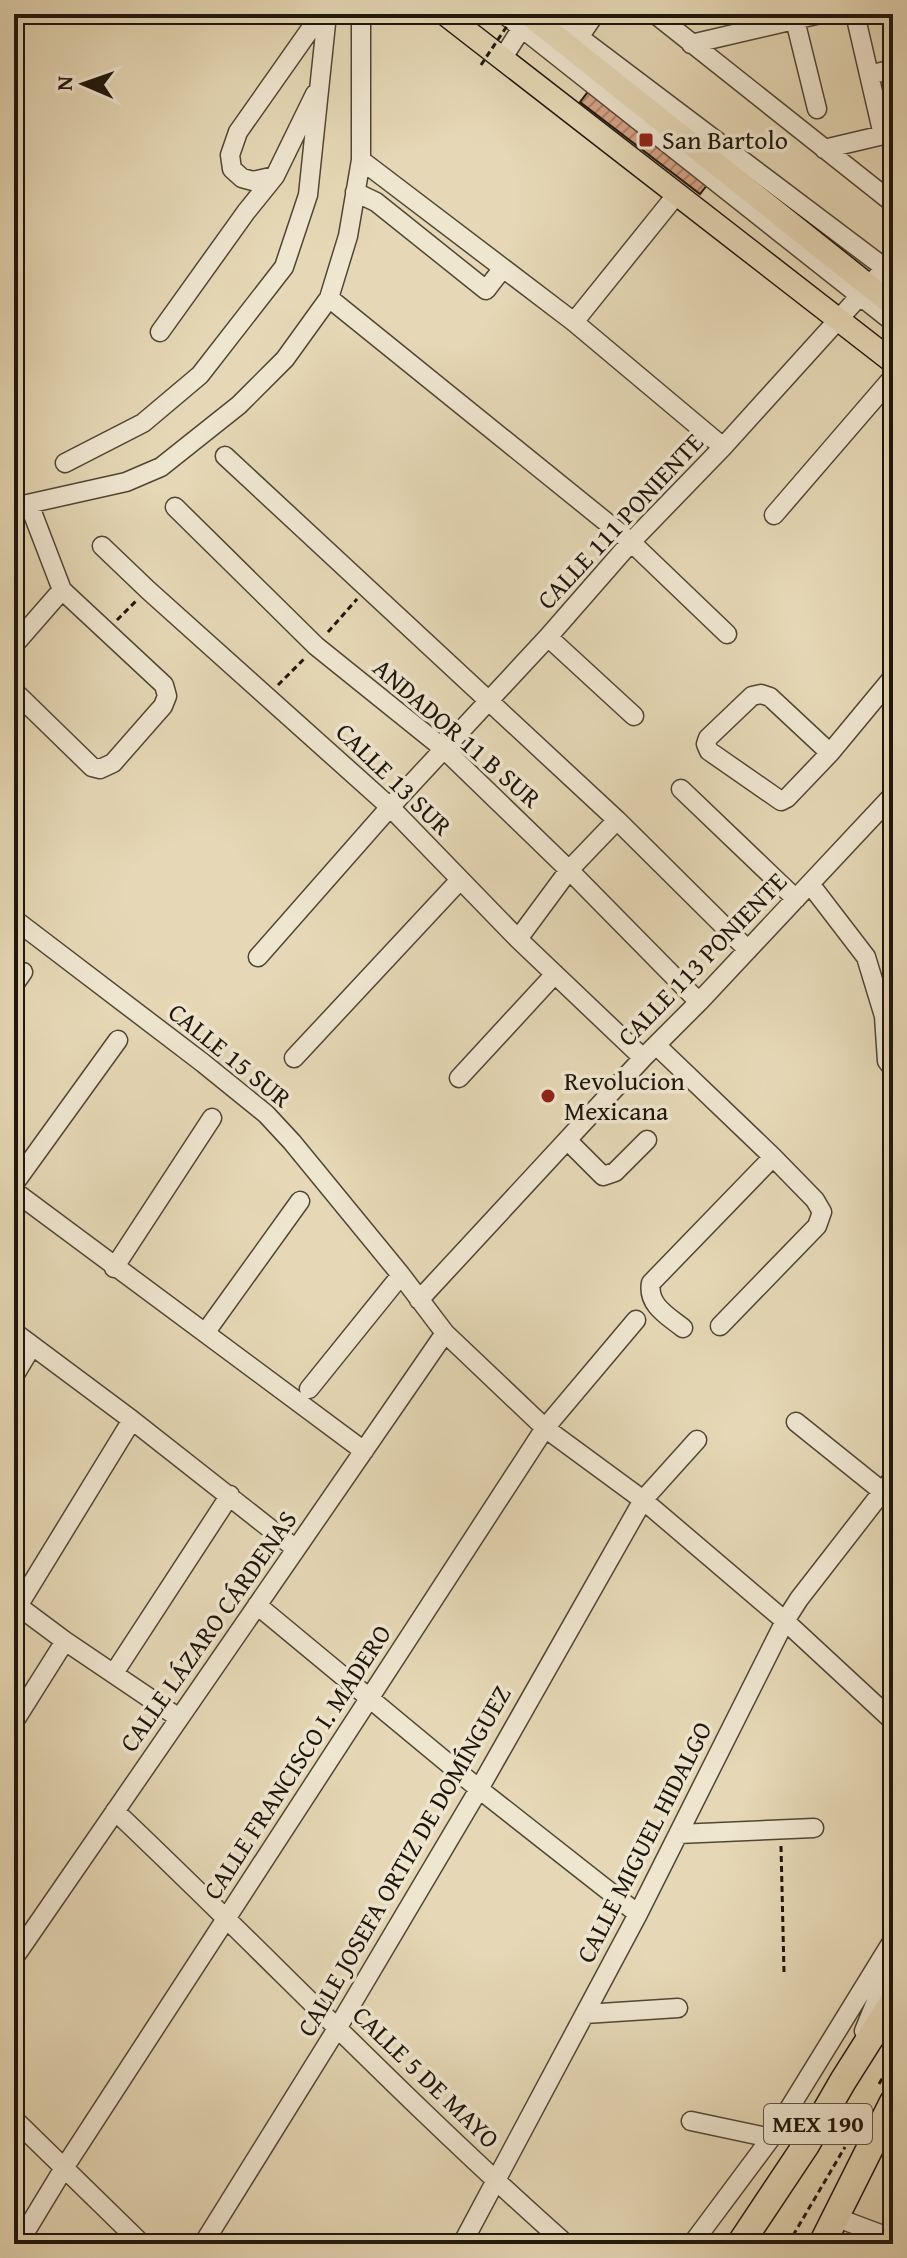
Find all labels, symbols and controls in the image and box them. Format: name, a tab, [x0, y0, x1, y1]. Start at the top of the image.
north arrow	[44, 44, 124, 124]
text: N	[48, 75, 80, 91]
place label: San Bartolo	[662, 120, 788, 159]
marker: San Bartolo	[637, 131, 655, 149]
street label: CALLE 111 PONIENTE	[527, 424, 712, 618]
street label: ANDADOR 11 B SUR	[365, 648, 550, 817]
street label: CALLE 13 SUR	[327, 713, 461, 844]
street label: CALLE 113 PONIENTE	[608, 863, 795, 1055]
street label: CALLE 15 SUR	[160, 993, 300, 1117]
place label: Revolucion Mexicana	[564, 1061, 685, 1130]
marker: Revolucion Mexicana	[539, 1087, 557, 1105]
street label: CALLE LÁZARO CÁRDENAS	[109, 1502, 306, 1759]
street label: CALLE FRANCISCO I. MADERO	[193, 1616, 400, 1907]
street label: CALLE JOSEFA ORTIZ DE DOMÍNGUEZ	[287, 1678, 520, 2044]
street label: CALLE MIGUEL HIDALGO	[566, 1714, 721, 1969]
street label: CALLE 5 DE MAYO	[344, 1996, 509, 2157]
road number: MEX 190	[764, 2104, 872, 2144]

